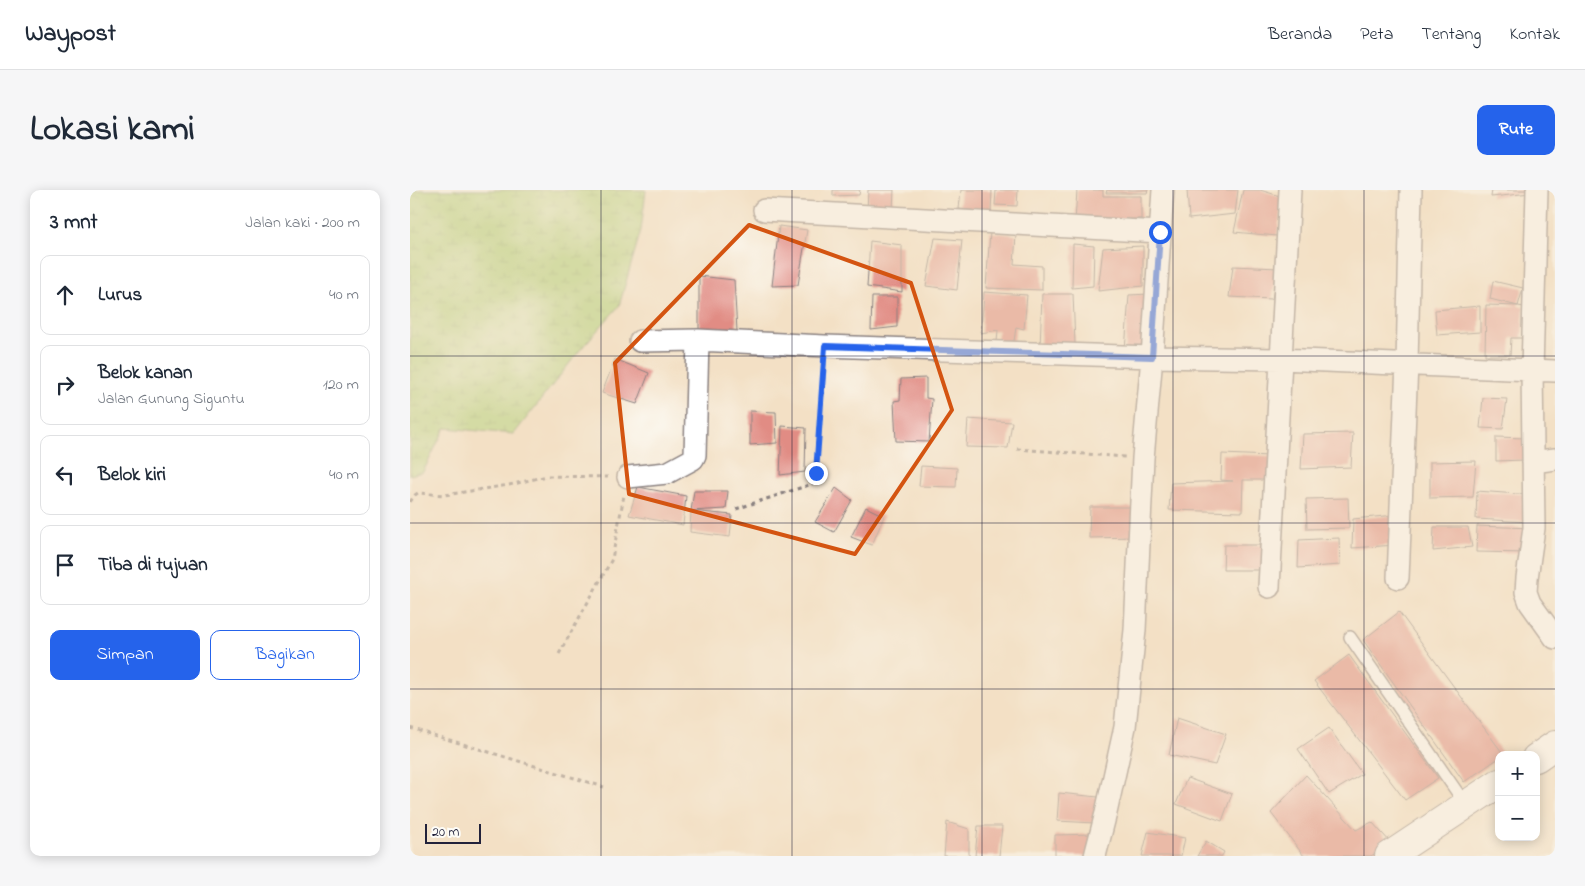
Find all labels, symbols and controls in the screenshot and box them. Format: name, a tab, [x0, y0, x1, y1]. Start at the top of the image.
text: Waypost	[25, 17, 116, 52]
text: Beranda	[1268, 22, 1332, 48]
text: Peta	[1360, 22, 1393, 48]
text: Tentang	[1421, 22, 1481, 48]
text: Kontak	[1509, 22, 1560, 48]
text: Lokasi kami	[30, 105, 195, 156]
button: Rute	[1477, 105, 1555, 155]
text: 3 mnt	[50, 208, 98, 238]
text: Jalan kaki · 200 m	[245, 211, 360, 235]
route start	[1149, 221, 1172, 244]
icon: ahead	[51, 281, 79, 309]
text: Lurus	[98, 282, 142, 309]
text: 40 m	[329, 283, 359, 307]
text: Belok kanan	[98, 360, 192, 387]
icon: right	[51, 371, 79, 399]
text: 120 m	[323, 373, 359, 397]
text: Jalan Gunung Siguntu	[98, 387, 245, 411]
icon: left	[51, 461, 79, 489]
text: Belok kiri	[98, 462, 166, 489]
route end	[805, 462, 828, 485]
text: 40 m	[329, 463, 359, 487]
icon: arrive	[51, 551, 79, 579]
text: Tiba di tujuan	[98, 552, 208, 579]
button: Simpan	[50, 630, 200, 680]
button: Bagikan	[210, 630, 360, 680]
map controls	[1495, 751, 1540, 841]
button: +	[1495, 751, 1540, 796]
button: −	[1495, 796, 1540, 841]
scale bar	[425, 821, 481, 844]
text: 20 m	[432, 822, 459, 843]

